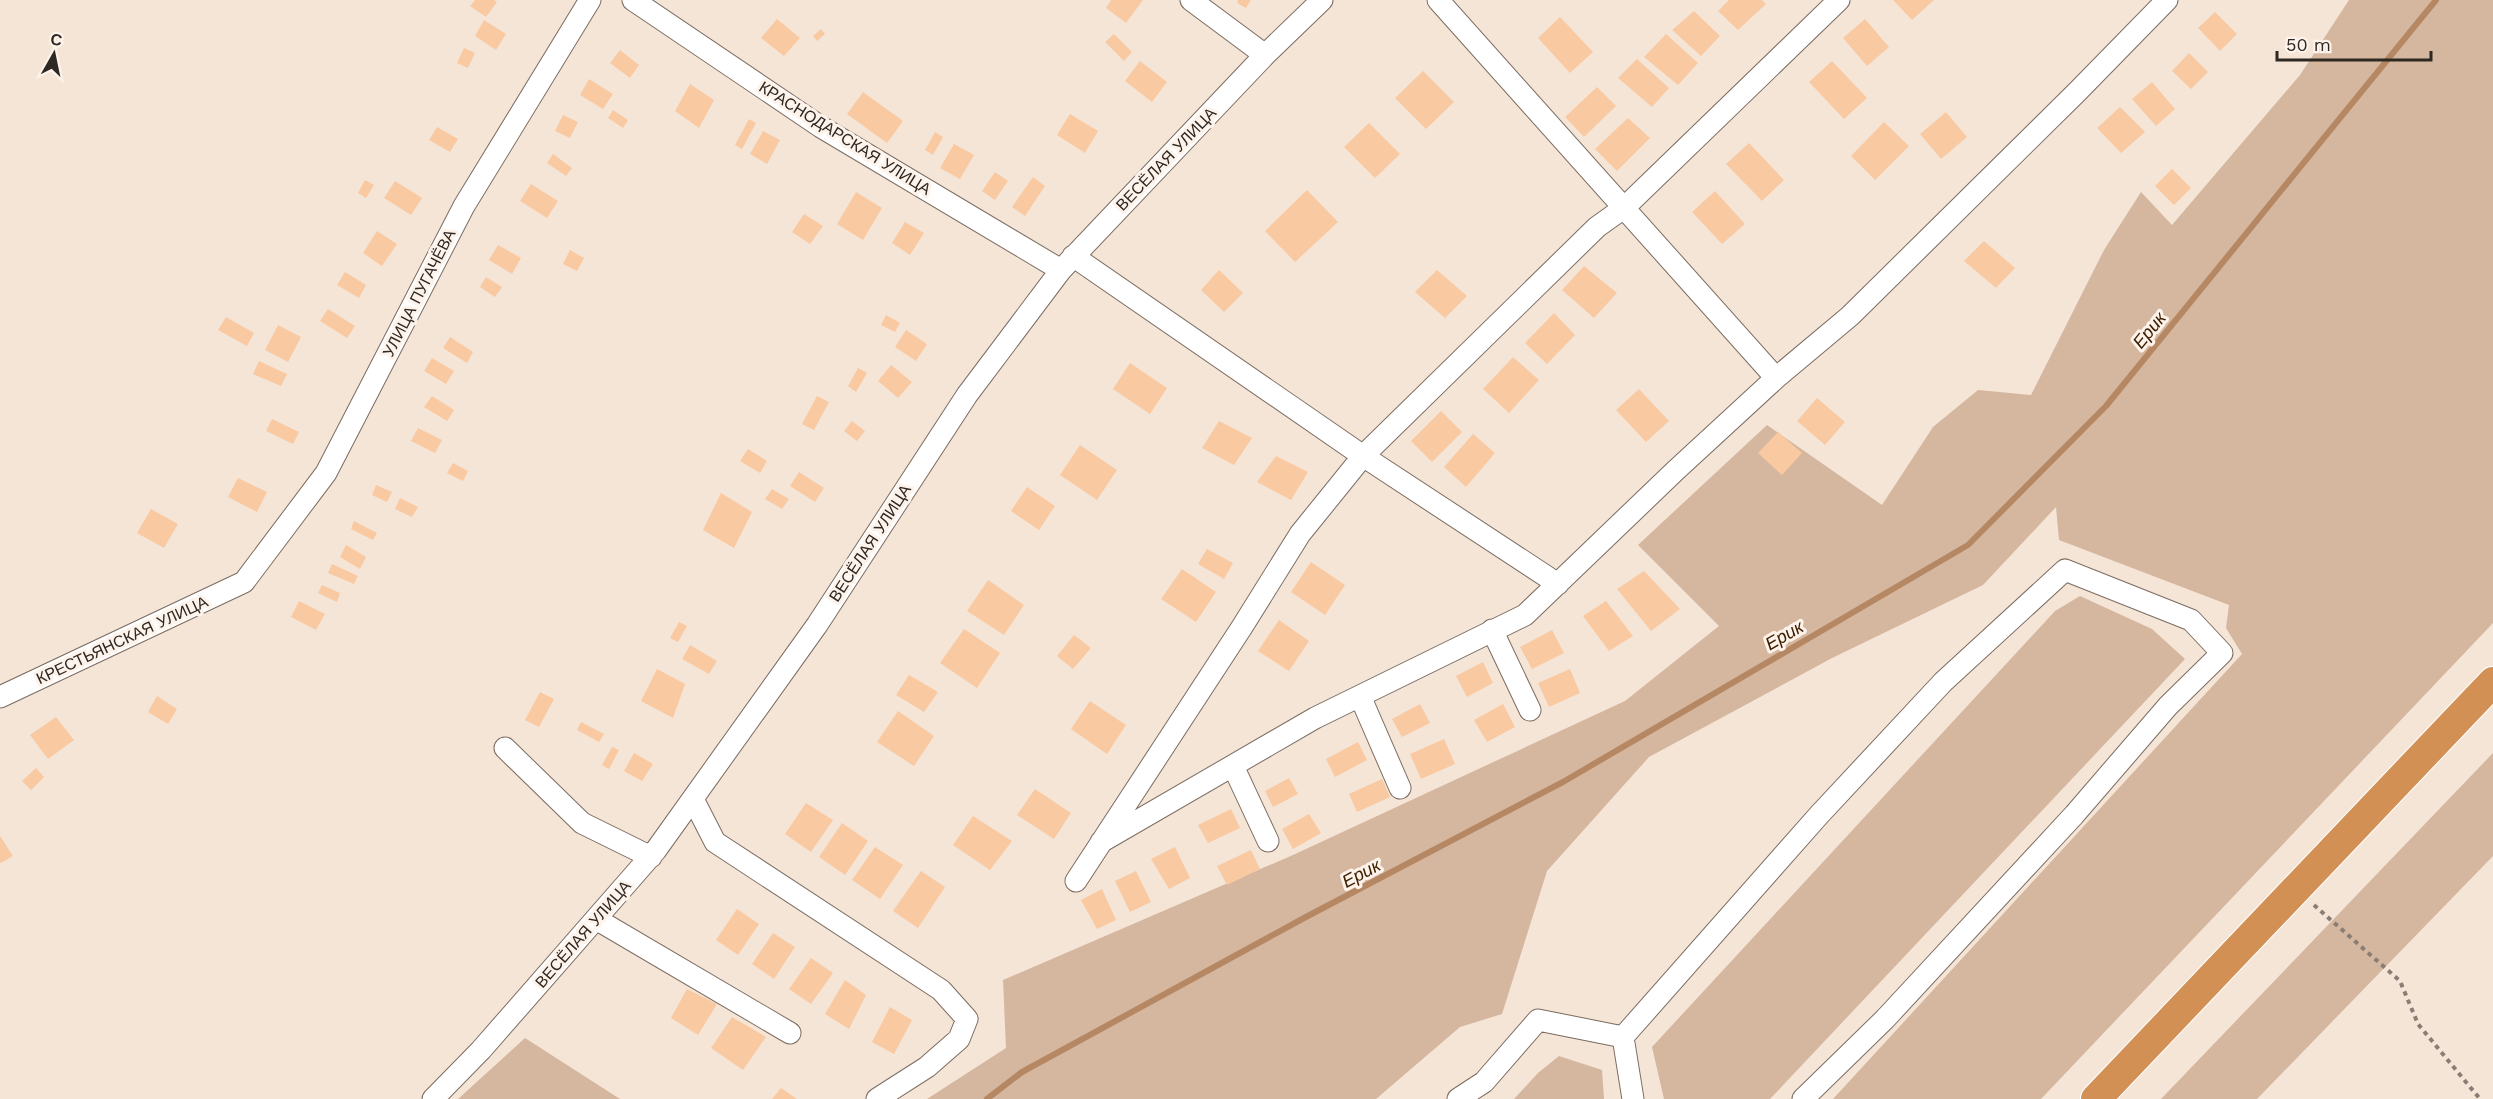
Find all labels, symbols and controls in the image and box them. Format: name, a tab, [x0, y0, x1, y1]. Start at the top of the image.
north arrow	[24, 24, 84, 84]
scale bar	[2277, 24, 2432, 62]
text: С	[49, 29, 64, 50]
text: 50 m	[2286, 34, 2331, 55]
street label: КРАСНОДАРСКАЯ УЛИЦА	[756, 77, 935, 199]
street label: ВЕСЁЛАЯ УЛИЦА	[1112, 103, 1220, 214]
street label: УЛИЦА ПУГАЧЁВА	[379, 226, 459, 360]
water label: Ерик	[2128, 306, 2171, 352]
street label: ВЕСЁЛАЯ УЛИЦА	[825, 481, 915, 605]
street label: КРЕСТЬЯНСКАЯ УЛИЦА	[33, 592, 211, 688]
water label: Ерик	[1761, 615, 1808, 654]
water label: Ерик	[1338, 854, 1385, 892]
street label: ВЕСЁЛАЯ УЛИЦА	[531, 876, 635, 992]

